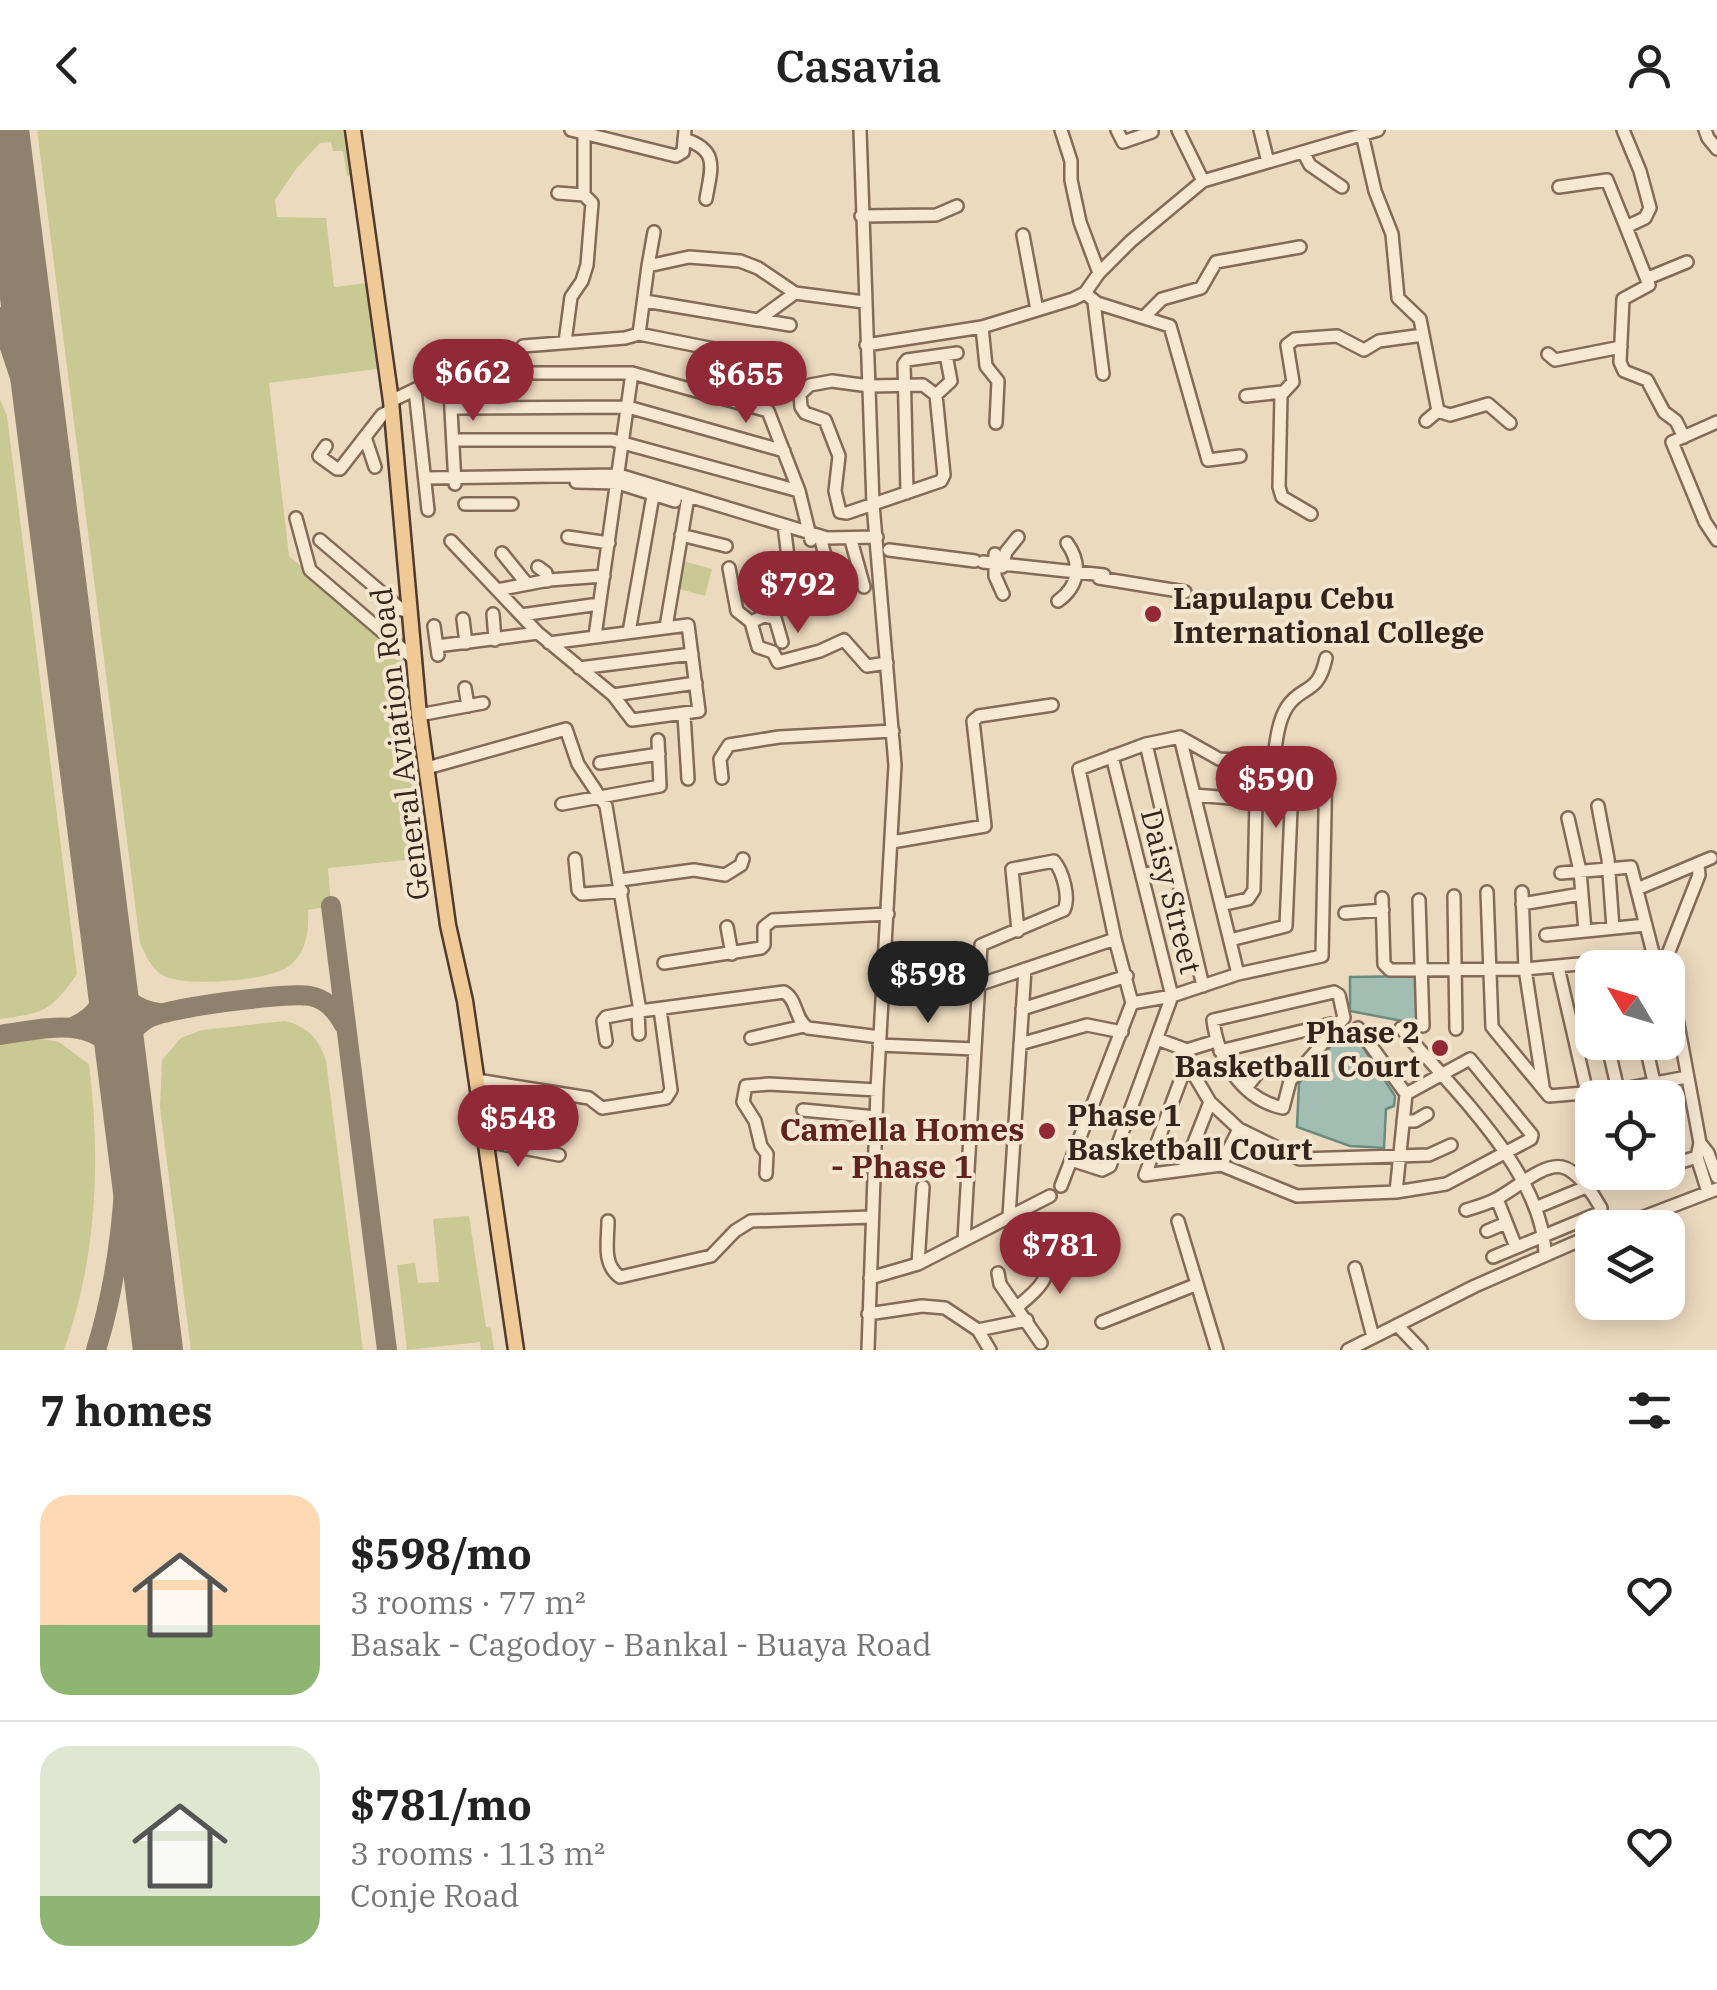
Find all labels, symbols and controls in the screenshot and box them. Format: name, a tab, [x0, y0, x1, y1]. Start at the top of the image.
text: Casavia	[775, 36, 942, 94]
icon: back	[40, 38, 95, 93]
icon: person	[1622, 38, 1677, 93]
pin: $662	[414, 339, 532, 424]
pin: $655	[687, 341, 805, 426]
text: $662	[435, 350, 511, 392]
text: $655	[708, 352, 784, 394]
pin: $792	[739, 551, 857, 636]
text: $792	[760, 562, 836, 604]
place label: Lapulapu Cebu International College	[1173, 578, 1485, 651]
street label: General Aviation Road	[360, 585, 438, 903]
marker: Lapulapu Cebu International College	[1142, 603, 1164, 625]
pin: $590	[1217, 746, 1335, 831]
text: $590	[1238, 757, 1314, 799]
street label: Daisy Street	[1133, 804, 1211, 978]
pin: $598	[869, 941, 987, 1026]
north arrow	[1575, 950, 1685, 1060]
map controls	[1575, 950, 1685, 1320]
text: $598	[890, 952, 966, 994]
place label: Phase 2 Basketball Court	[1175, 1012, 1420, 1085]
marker: Phase 2 Basketball Court	[1429, 1037, 1451, 1059]
button: locate	[1575, 1080, 1685, 1190]
pin: $548	[459, 1085, 577, 1170]
place label: Phase 1 Basketball Court	[1067, 1095, 1313, 1168]
text: $548	[480, 1096, 556, 1138]
district label: Camella Homes - Phase 1	[779, 1108, 1025, 1187]
marker: Phase 1 Basketball Court	[1036, 1120, 1058, 1142]
button: layers	[1575, 1210, 1685, 1320]
pin: $781	[1001, 1212, 1119, 1297]
text: $781	[1022, 1223, 1098, 1265]
text: 7 homes	[40, 1383, 213, 1438]
icon: filters	[1622, 1383, 1677, 1438]
text: $598/mo	[350, 1526, 532, 1581]
icon: home	[120, 1535, 240, 1655]
icon: heart	[1622, 1568, 1677, 1623]
text: 3 rooms · 77 m²	[350, 1581, 586, 1623]
text: Basak - Cagodoy - Bankal - Buaya Road	[350, 1623, 932, 1665]
text: $781/mo	[350, 1777, 532, 1832]
icon: home	[120, 1786, 240, 1906]
icon: heart	[1622, 1819, 1677, 1874]
text: 3 rooms · 113 m²	[350, 1832, 605, 1874]
text: Conje Road	[350, 1874, 520, 1916]

